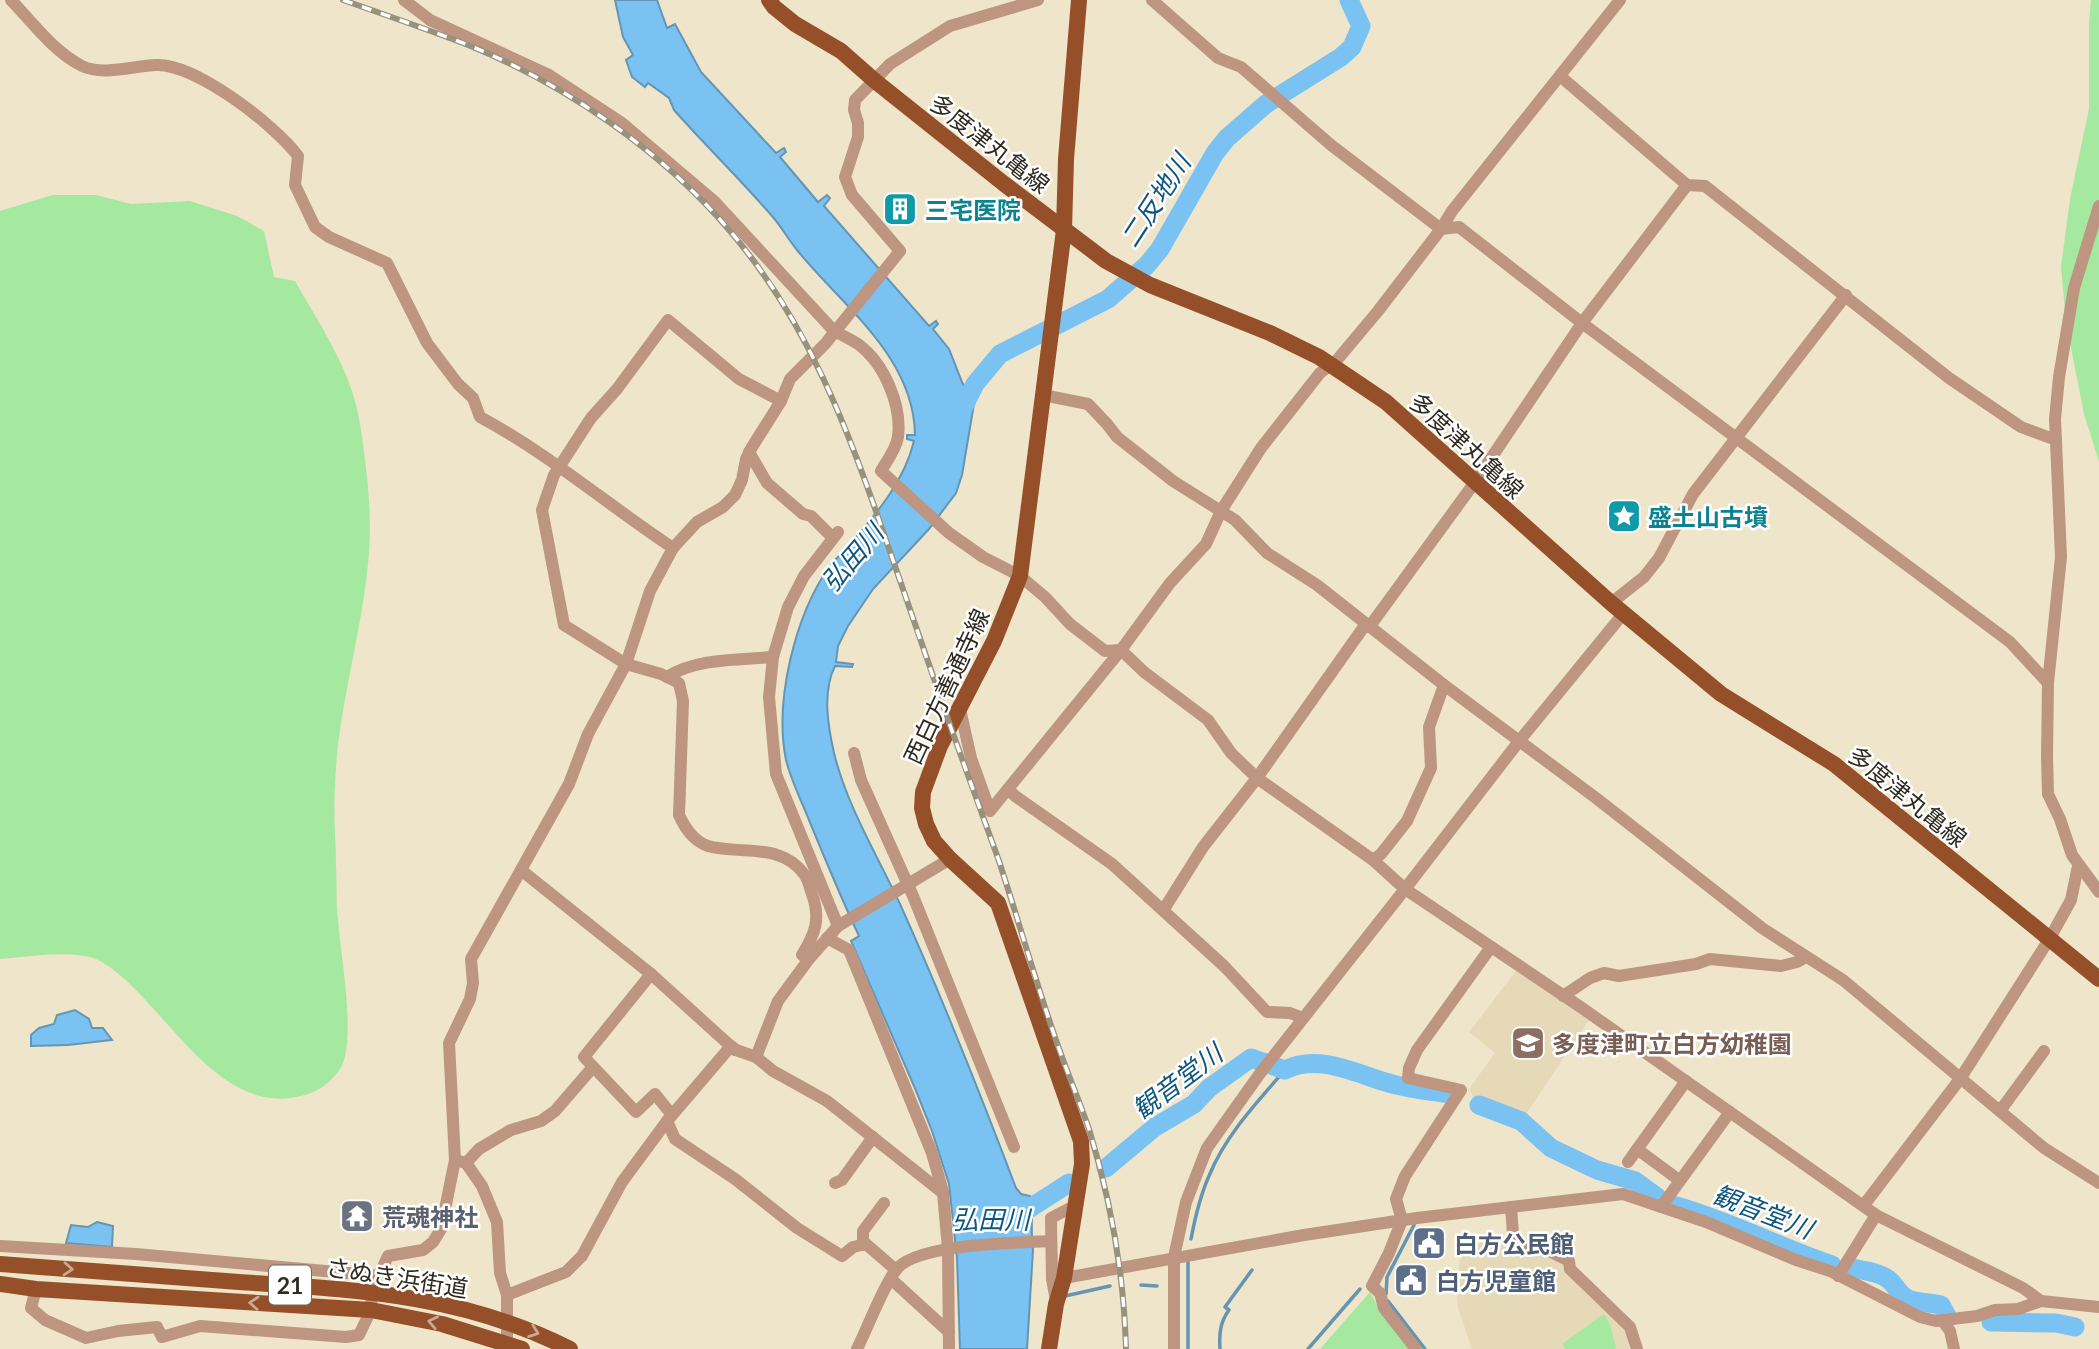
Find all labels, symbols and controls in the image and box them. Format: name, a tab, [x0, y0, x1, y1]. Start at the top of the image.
street label: 多度津丸亀線	[924, 87, 1056, 199]
water label: 二反地川	[1113, 145, 1198, 252]
building icon: 三宅医院	[881, 190, 919, 228]
place label: 三宅医院	[925, 195, 1021, 224]
street label: 多度津丸亀線	[1404, 386, 1530, 504]
place icon: 盛土山古墳	[1605, 497, 1643, 535]
place label: 盛土山古墳	[1648, 502, 1768, 531]
water label: 弘田川	[814, 515, 892, 597]
street label: 西白方善通寺線	[897, 604, 995, 768]
street label: 多度津丸亀線	[1843, 739, 1973, 853]
school or university icon: 多度津町立白方幼稚園	[1509, 1024, 1547, 1062]
place label: 多度津町立白方幼稚園	[1552, 1029, 1792, 1058]
water label: 観音堂川	[1126, 1035, 1231, 1125]
water label: 観音堂川	[1709, 1177, 1820, 1246]
temple icon: 荒魂神社	[338, 1197, 376, 1235]
place label: 荒魂神社	[382, 1202, 478, 1231]
water label: 弘田川	[952, 1203, 1033, 1235]
public building icon: 白方公民館	[1410, 1224, 1448, 1262]
place label: 白方公民館	[1454, 1229, 1574, 1258]
street label: さぬき浜街道	[324, 1251, 470, 1303]
one-way arrow	[63, 1261, 74, 1276]
public building icon: 白方児童館	[1392, 1261, 1430, 1299]
road number: 21	[269, 1266, 311, 1304]
place label: 白方児童館	[1436, 1266, 1556, 1295]
one-way arrow	[248, 1296, 259, 1311]
one-way arrow	[427, 1316, 439, 1331]
one-way arrow	[528, 1324, 540, 1338]

